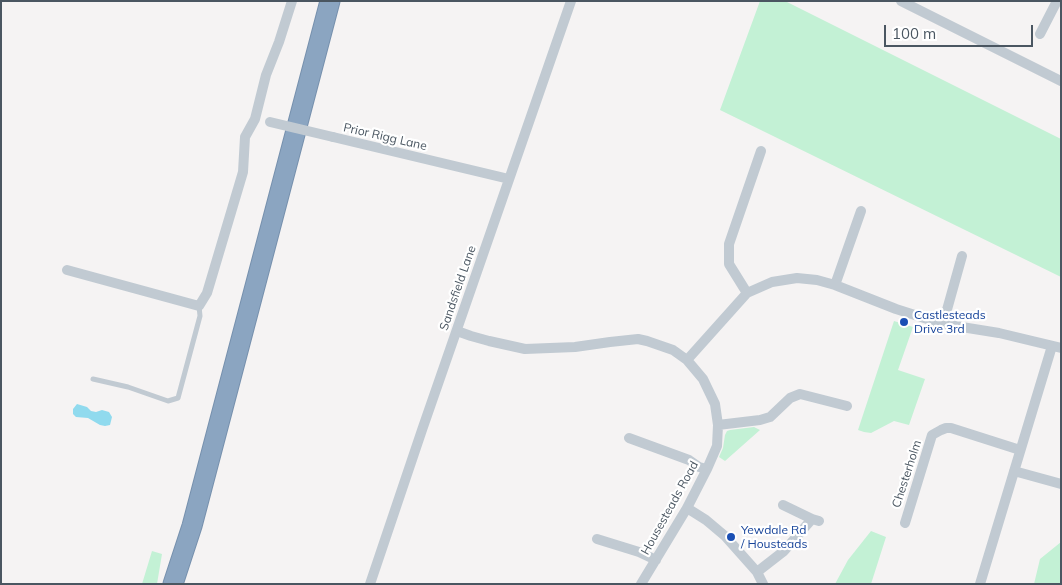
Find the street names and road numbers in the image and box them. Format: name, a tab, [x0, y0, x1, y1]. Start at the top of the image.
street label: Prior Rigg Lane	[342, 120, 428, 154]
street label: Sandsfield Lane	[437, 244, 479, 332]
street label: Chesterholm	[889, 439, 925, 509]
street label: Housesteads Road	[638, 459, 702, 557]

